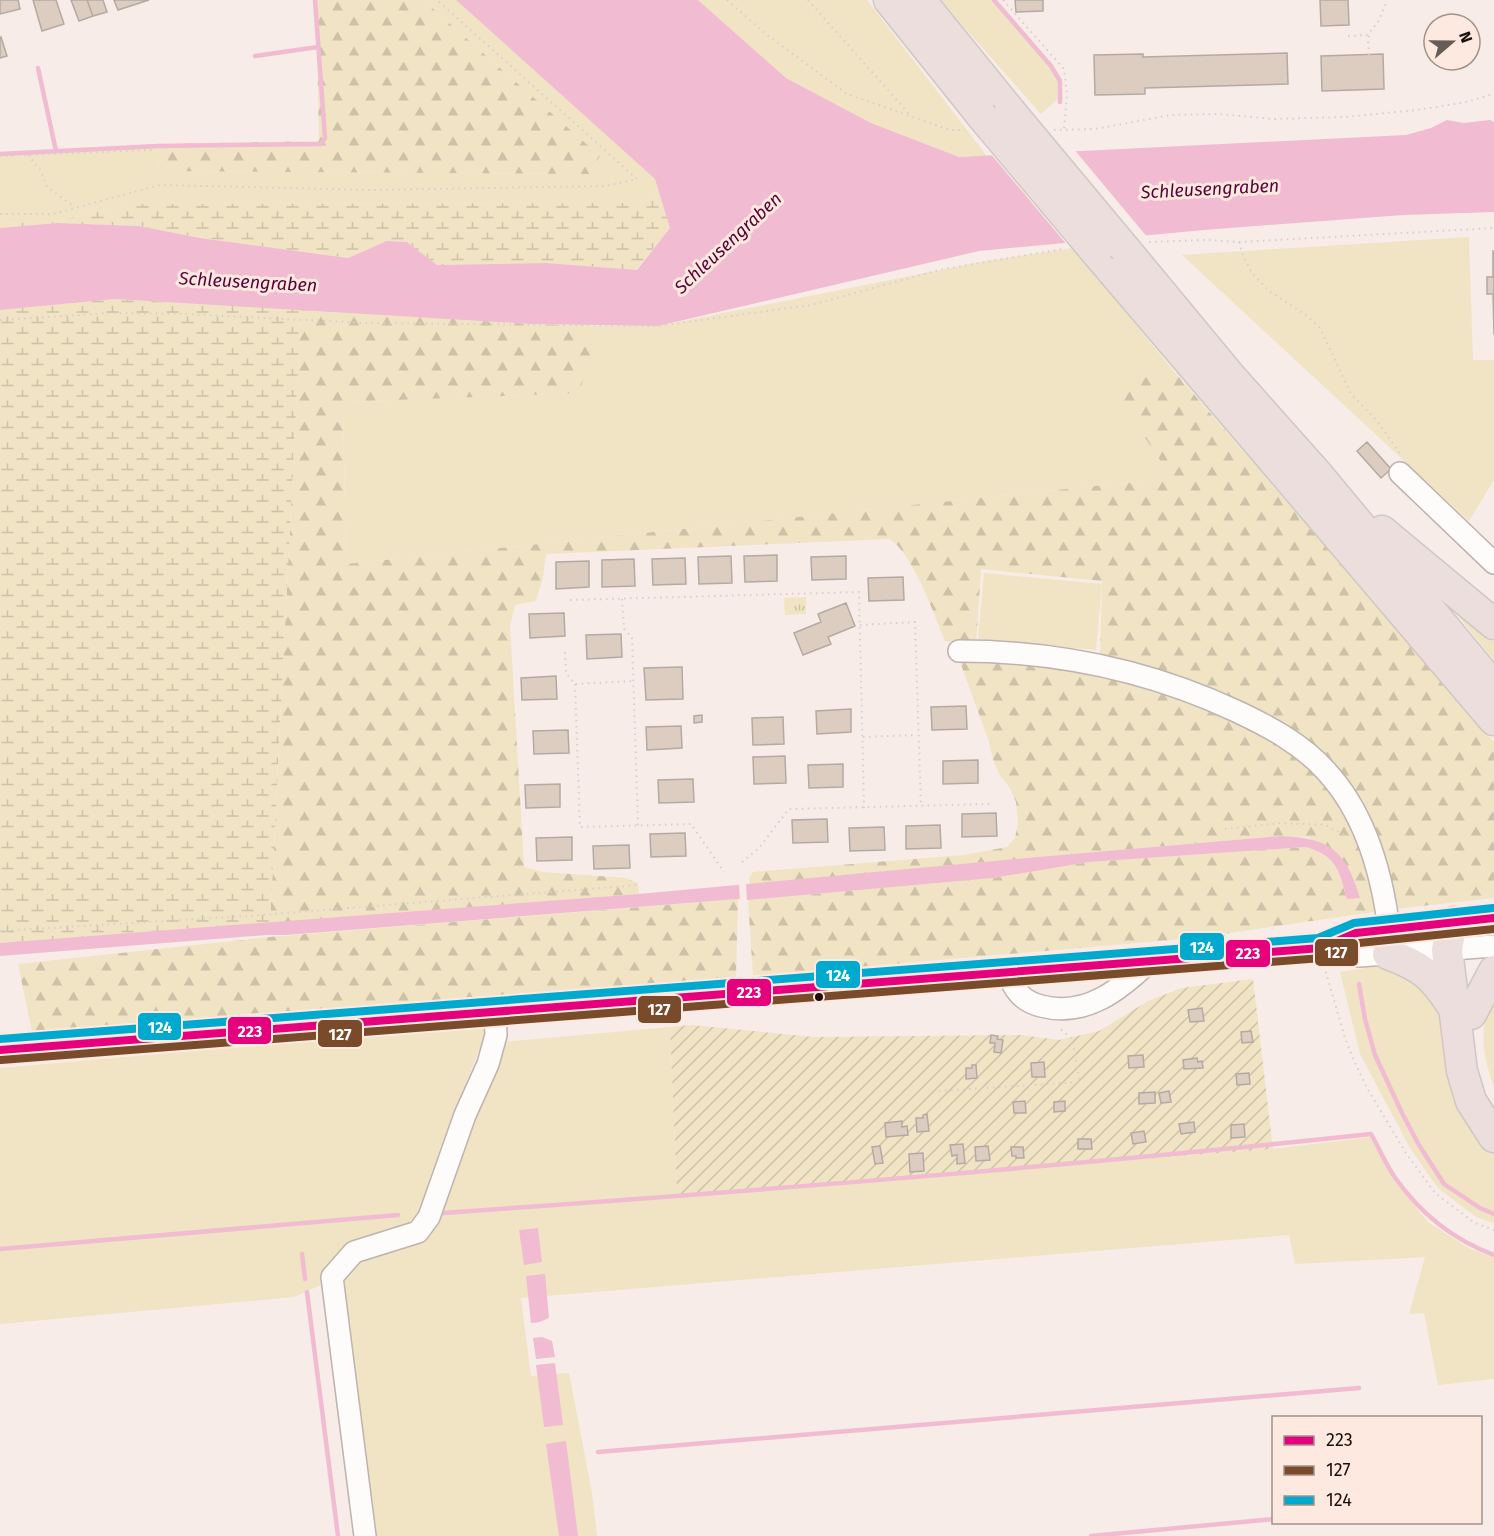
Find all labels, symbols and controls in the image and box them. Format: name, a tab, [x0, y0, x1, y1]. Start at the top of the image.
north arrow	[1422, 12, 1482, 72]
text: N	[1455, 29, 1476, 45]
water label: Schleusengraben	[1139, 174, 1280, 204]
water label: Schleusengraben	[669, 188, 786, 299]
water label: Schleusengraben	[177, 267, 318, 297]
line badge: 124	[1179, 932, 1225, 961]
text: 124	[1190, 938, 1214, 957]
line badge: 127	[1314, 938, 1359, 967]
line badge: 223	[1225, 939, 1271, 968]
text: 127	[1324, 943, 1348, 962]
text: 223	[1236, 944, 1260, 963]
line badge: 124	[815, 960, 861, 989]
text: 124	[826, 966, 850, 985]
line badge: 223	[726, 978, 772, 1007]
text: 223	[737, 983, 761, 1002]
unlabelled marker	[813, 991, 825, 1003]
line badge: 127	[637, 995, 682, 1024]
text: 127	[647, 1000, 671, 1019]
line badge: 124	[137, 1012, 182, 1041]
line badge: 223	[227, 1016, 272, 1045]
text: 124	[148, 1018, 172, 1037]
line badge: 127	[317, 1019, 363, 1048]
text: 223	[238, 1022, 262, 1041]
text: 127	[328, 1025, 352, 1044]
legend	[1272, 1416, 1482, 1524]
text: 223	[1326, 1429, 1353, 1451]
text: 127	[1326, 1459, 1351, 1481]
text: 124	[1326, 1489, 1352, 1511]

